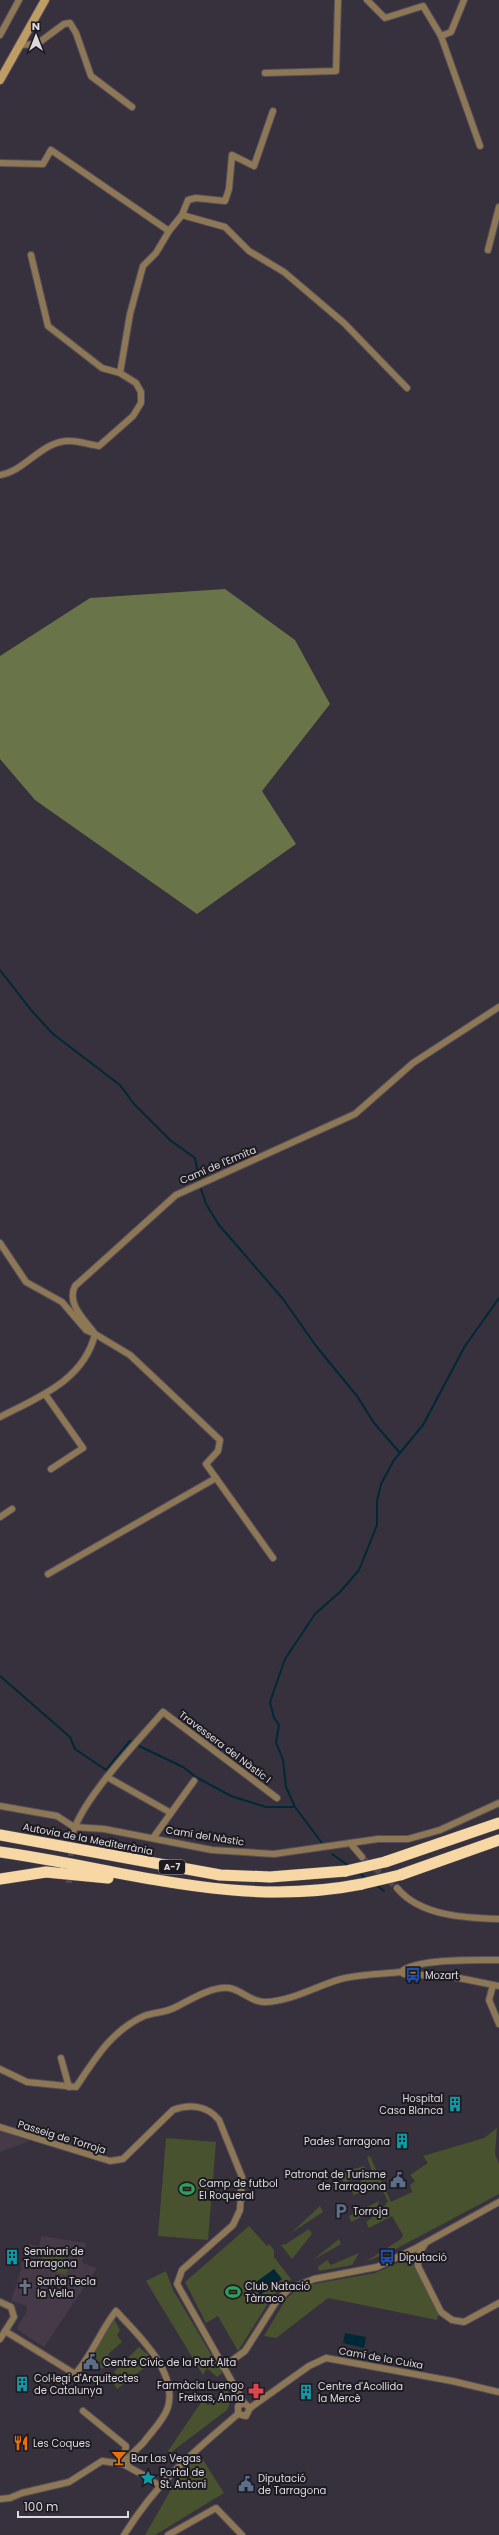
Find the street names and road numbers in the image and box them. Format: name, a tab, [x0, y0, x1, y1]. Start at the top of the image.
street label: Camí de l'Ermita	[178, 1142, 258, 1188]
street label: Travessera del Nàstic I	[176, 1707, 274, 1787]
street label: Autovia de la Mediterrània	[22, 1819, 154, 1859]
street label: Camí del Nàstic	[165, 1822, 245, 1850]
road number: A-7	[159, 1860, 185, 1874]
street label: Passeig de Torroja	[16, 2116, 108, 2158]
street label: Camí de la Cuixa	[338, 2343, 424, 2373]

